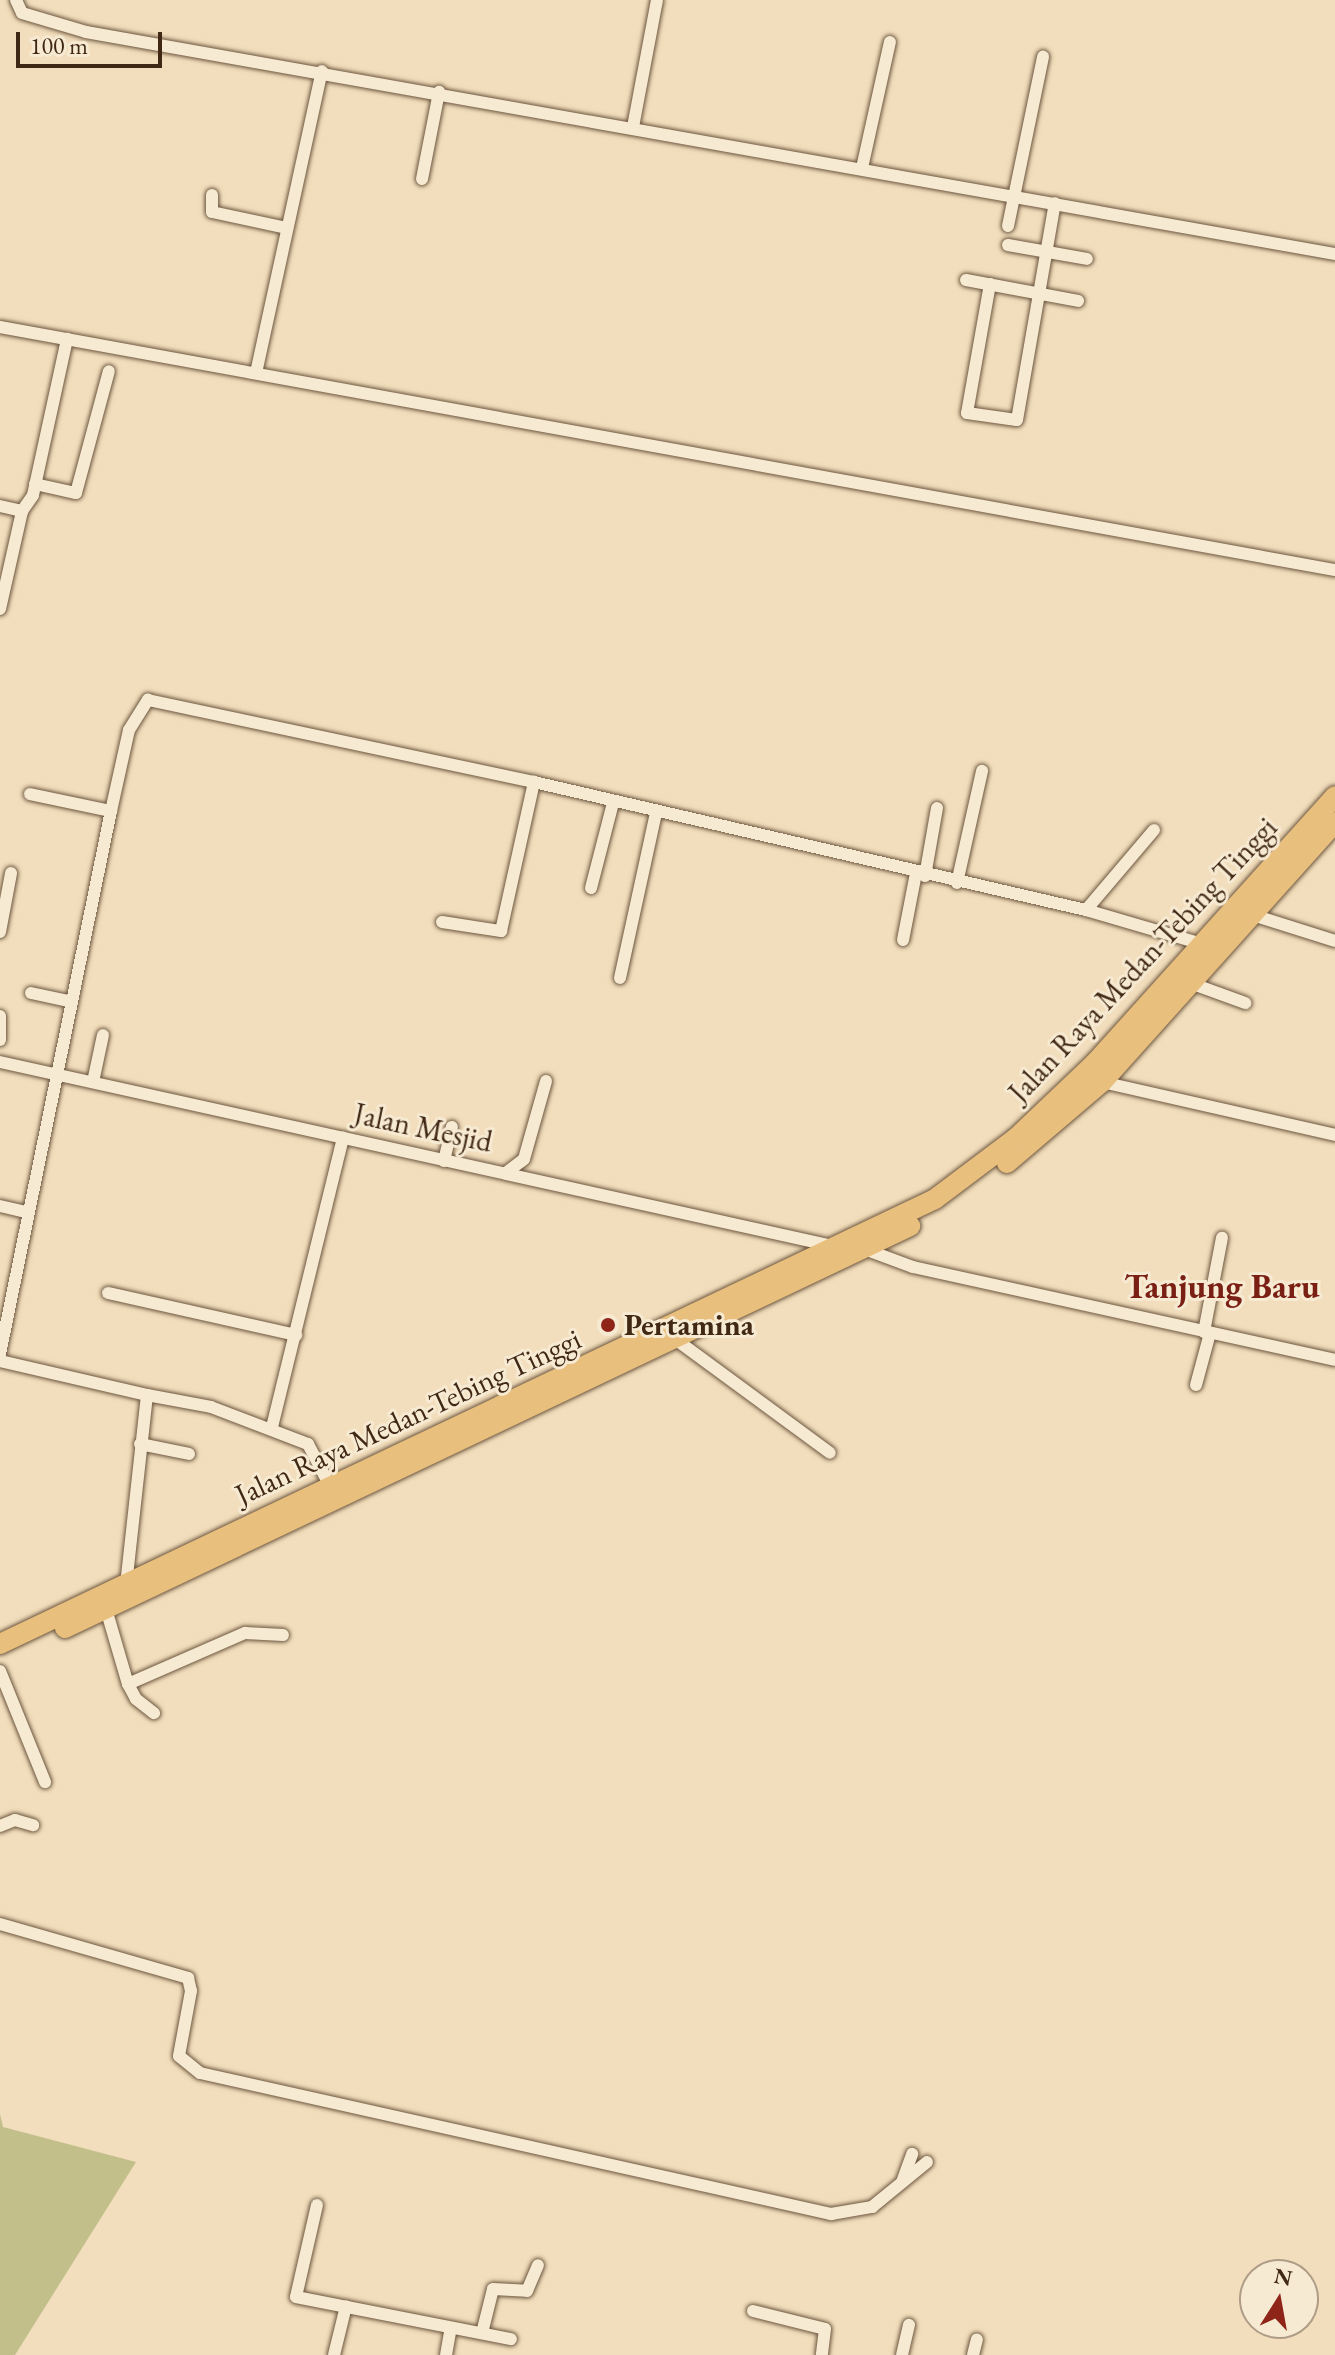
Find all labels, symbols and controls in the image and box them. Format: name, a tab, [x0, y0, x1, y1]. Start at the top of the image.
scale bar	[20, 16, 166, 66]
text: 100 m	[30, 30, 88, 61]
street label: Jalan Raya Medan-Tebing Tinggi	[1001, 810, 1285, 1110]
street label: Jalan Mesjid	[351, 1096, 495, 1160]
district label: Tanjung Baru	[1124, 1267, 1320, 1307]
place label: Pertamina	[624, 1307, 754, 1343]
marker: Pertamina	[599, 1316, 617, 1334]
street label: Jalan Raya Medan-Tebing Tinggi	[229, 1321, 587, 1513]
north arrow	[1239, 2259, 1319, 2339]
text: N	[1272, 2261, 1295, 2293]

